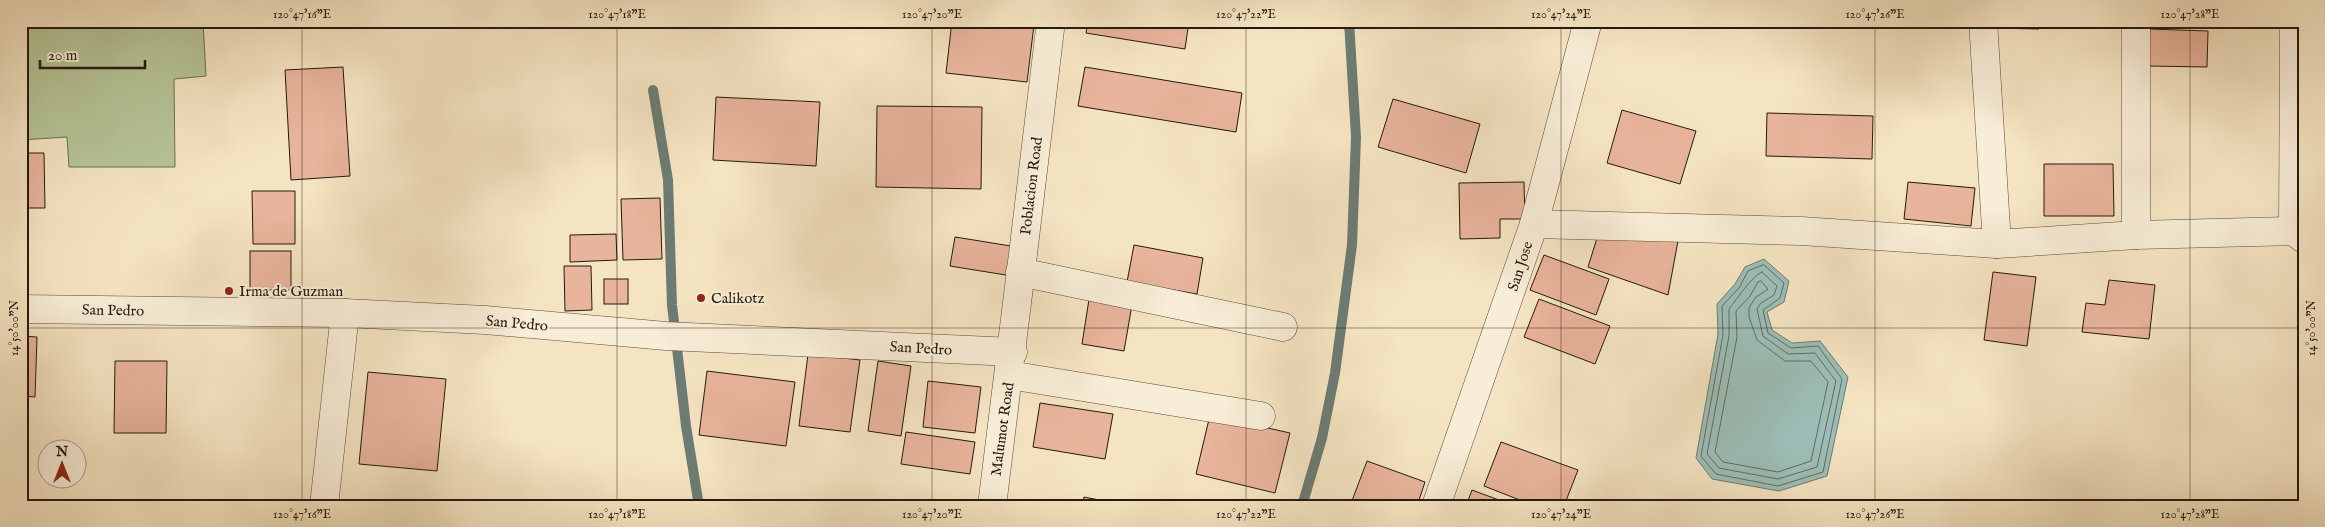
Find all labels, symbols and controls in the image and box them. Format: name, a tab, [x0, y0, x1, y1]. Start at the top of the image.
text: 120°47'16"E	[273, 7, 331, 22]
text: 120°47'18"E	[588, 7, 646, 22]
text: 120°47'20"E	[902, 7, 962, 22]
text: 120°47'22"E	[1216, 7, 1276, 22]
text: 120°47'24"E	[1531, 7, 1591, 22]
text: 120°47'26"E	[1845, 7, 1905, 22]
text: 120°47'28"E	[2161, 7, 2219, 22]
scale bar	[40, 38, 145, 70]
text: 20 m	[48, 46, 78, 65]
street label: Poblacion Road	[1016, 135, 1047, 236]
street label: San Jose	[1503, 239, 1537, 294]
place label: Irma de Guzman	[239, 282, 343, 301]
marker: Irma de Guzman	[223, 285, 235, 297]
place label: Calikotz	[711, 289, 764, 308]
marker: Calikotz	[695, 292, 707, 304]
text: 14°50'00"N	[7, 299, 22, 356]
text: 14°50'00"N	[2304, 299, 2319, 356]
street label: San Pedro	[82, 300, 144, 321]
street label: San Pedro	[485, 311, 549, 336]
street label: San Pedro	[889, 337, 953, 360]
street label: Malumot Road	[987, 380, 1019, 477]
north arrow	[38, 440, 88, 490]
text: N	[55, 443, 68, 461]
text: 120°47'16"E	[273, 507, 331, 522]
text: 120°47'18"E	[588, 507, 646, 522]
text: 120°47'20"E	[902, 507, 962, 522]
text: 120°47'22"E	[1216, 507, 1276, 522]
text: 120°47'24"E	[1531, 507, 1591, 522]
text: 120°47'26"E	[1845, 507, 1905, 522]
text: 120°47'28"E	[2161, 507, 2219, 522]

